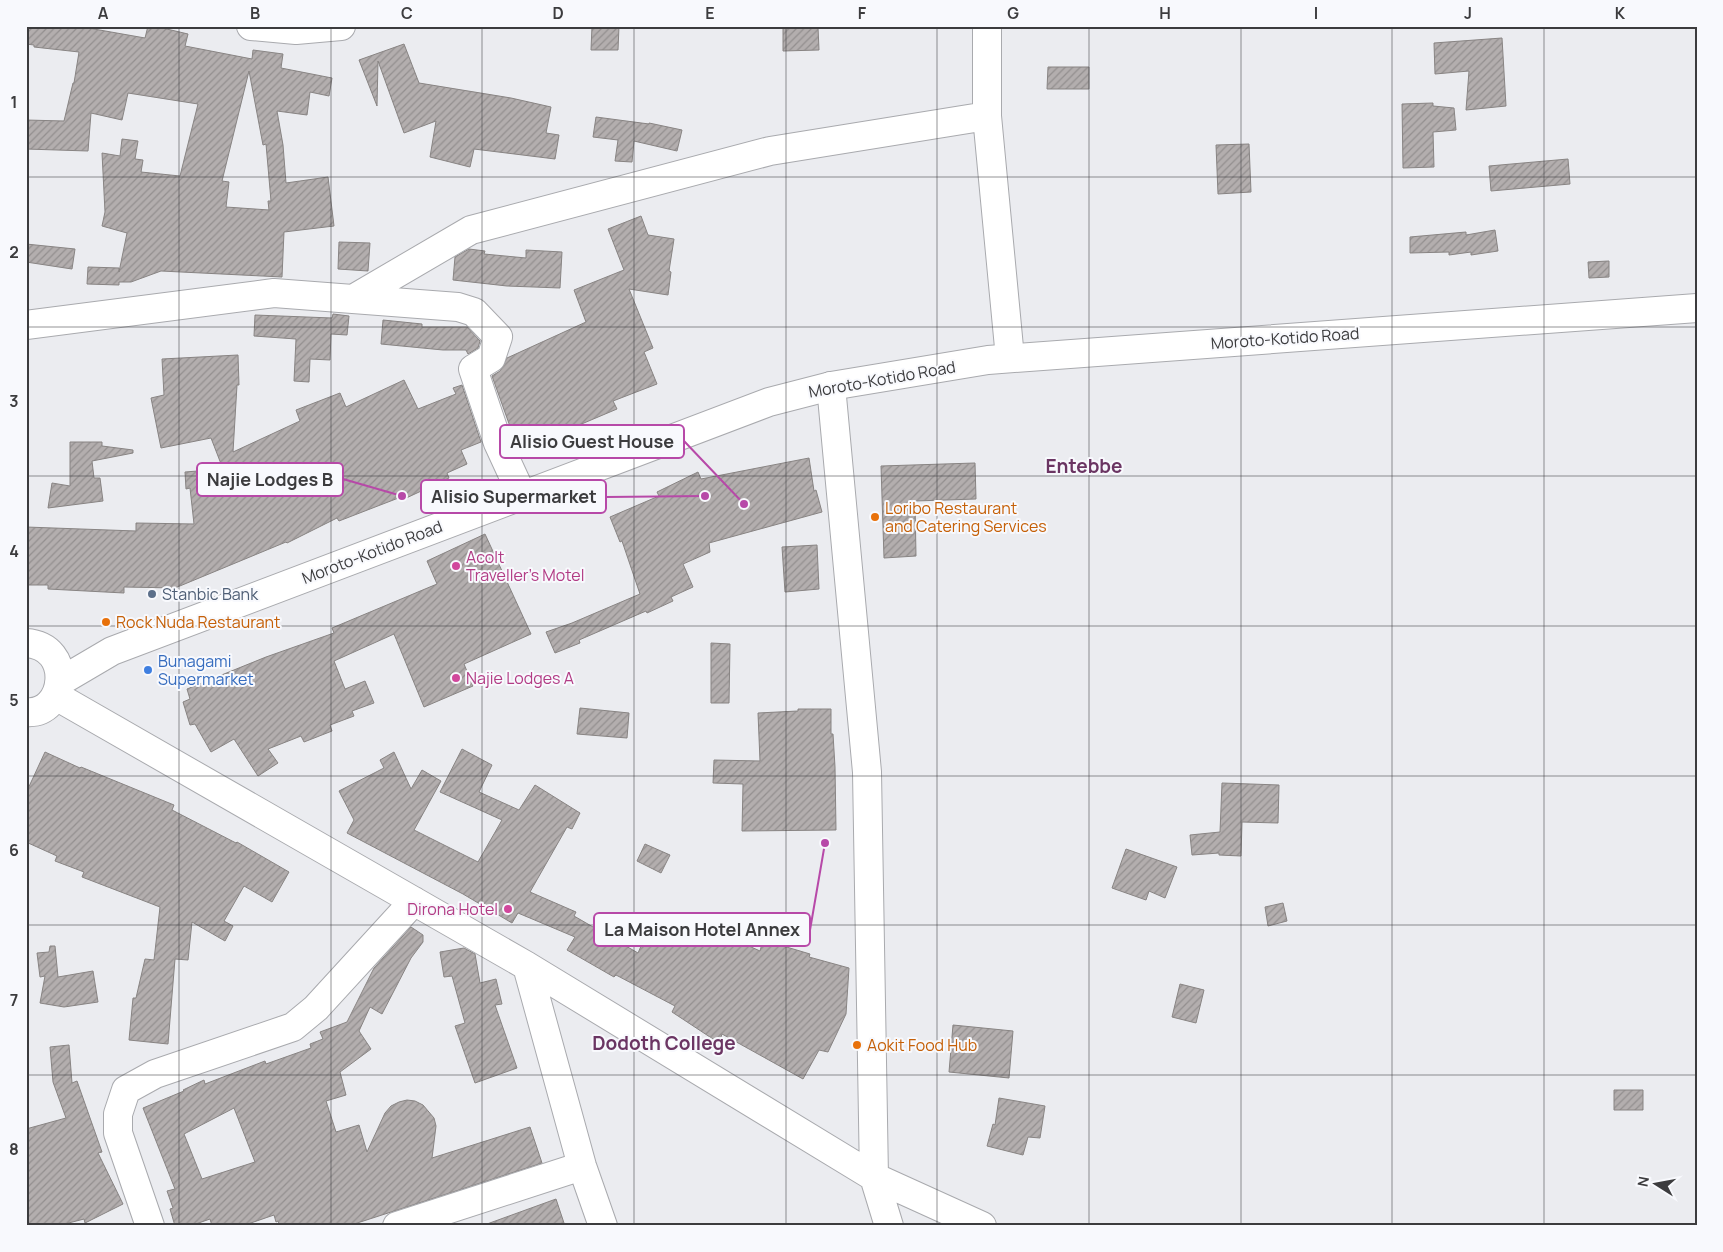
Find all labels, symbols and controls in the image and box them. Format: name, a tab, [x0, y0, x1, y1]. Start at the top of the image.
text: A	[98, 2, 109, 24]
text: B	[250, 2, 260, 24]
text: C	[401, 2, 413, 24]
text: D	[552, 2, 564, 24]
text: E	[705, 2, 715, 24]
text: F	[858, 2, 867, 24]
text: G	[1007, 2, 1019, 24]
text: H	[1159, 2, 1171, 24]
text: I	[1314, 2, 1318, 24]
text: J	[1464, 2, 1472, 24]
text: K	[1615, 2, 1626, 24]
text: 1	[10, 91, 18, 113]
text: 2	[9, 241, 19, 263]
street label: Moroto-Kotido Road	[1210, 322, 1360, 354]
street label: Moroto-Kotido Road	[807, 355, 957, 403]
text: 3	[9, 390, 19, 412]
callout: Alisio Guest House	[500, 425, 684, 458]
text: Alisio Guest House	[510, 429, 674, 453]
district label: Entebbe	[1046, 453, 1123, 479]
callout: Najie Lodges B	[197, 463, 343, 496]
text: Najie Lodges B	[207, 467, 333, 491]
callout: Alisio Supermarket	[421, 480, 606, 513]
text: Alisio Supermarket	[431, 484, 597, 508]
place label: Loribo Restaurant and Catering Services	[885, 497, 1047, 537]
marker: Loribo Restaurant and Catering Services	[869, 511, 881, 523]
street label: Moroto-Kotido Road	[299, 515, 445, 589]
text: 4	[9, 540, 19, 562]
place label: Acolt Traveller's Motel	[466, 546, 584, 586]
marker: Acolt Traveller's Motel	[450, 560, 462, 572]
place label: Stanbic Bank	[162, 583, 259, 605]
marker: Stanbic Bank	[146, 588, 158, 600]
place label: Rock Nuda Restaurant	[116, 611, 280, 633]
marker: Rock Nuda Restaurant	[100, 616, 112, 628]
place label: Bunagami Supermarket	[158, 650, 254, 690]
marker: Bunagami Supermarket	[142, 664, 154, 676]
place label: Najie Lodges A	[466, 667, 574, 689]
marker: Najie Lodges A	[450, 672, 462, 684]
text: 5	[9, 689, 19, 711]
text: 6	[9, 839, 19, 861]
place label: Dirona Hotel	[407, 898, 498, 920]
marker: Dirona Hotel	[502, 903, 514, 915]
callout: La Maison Hotel Annex	[594, 913, 810, 946]
text: La Maison Hotel Annex	[604, 917, 800, 941]
text: 7	[10, 989, 18, 1011]
district label: Dodoth College	[592, 1030, 736, 1056]
place label: Aokit Food Hub	[867, 1034, 977, 1056]
marker: Aokit Food Hub	[851, 1039, 863, 1051]
text: 8	[9, 1138, 19, 1160]
north arrow	[1630, 1160, 1680, 1210]
text: N	[1632, 1175, 1653, 1188]

